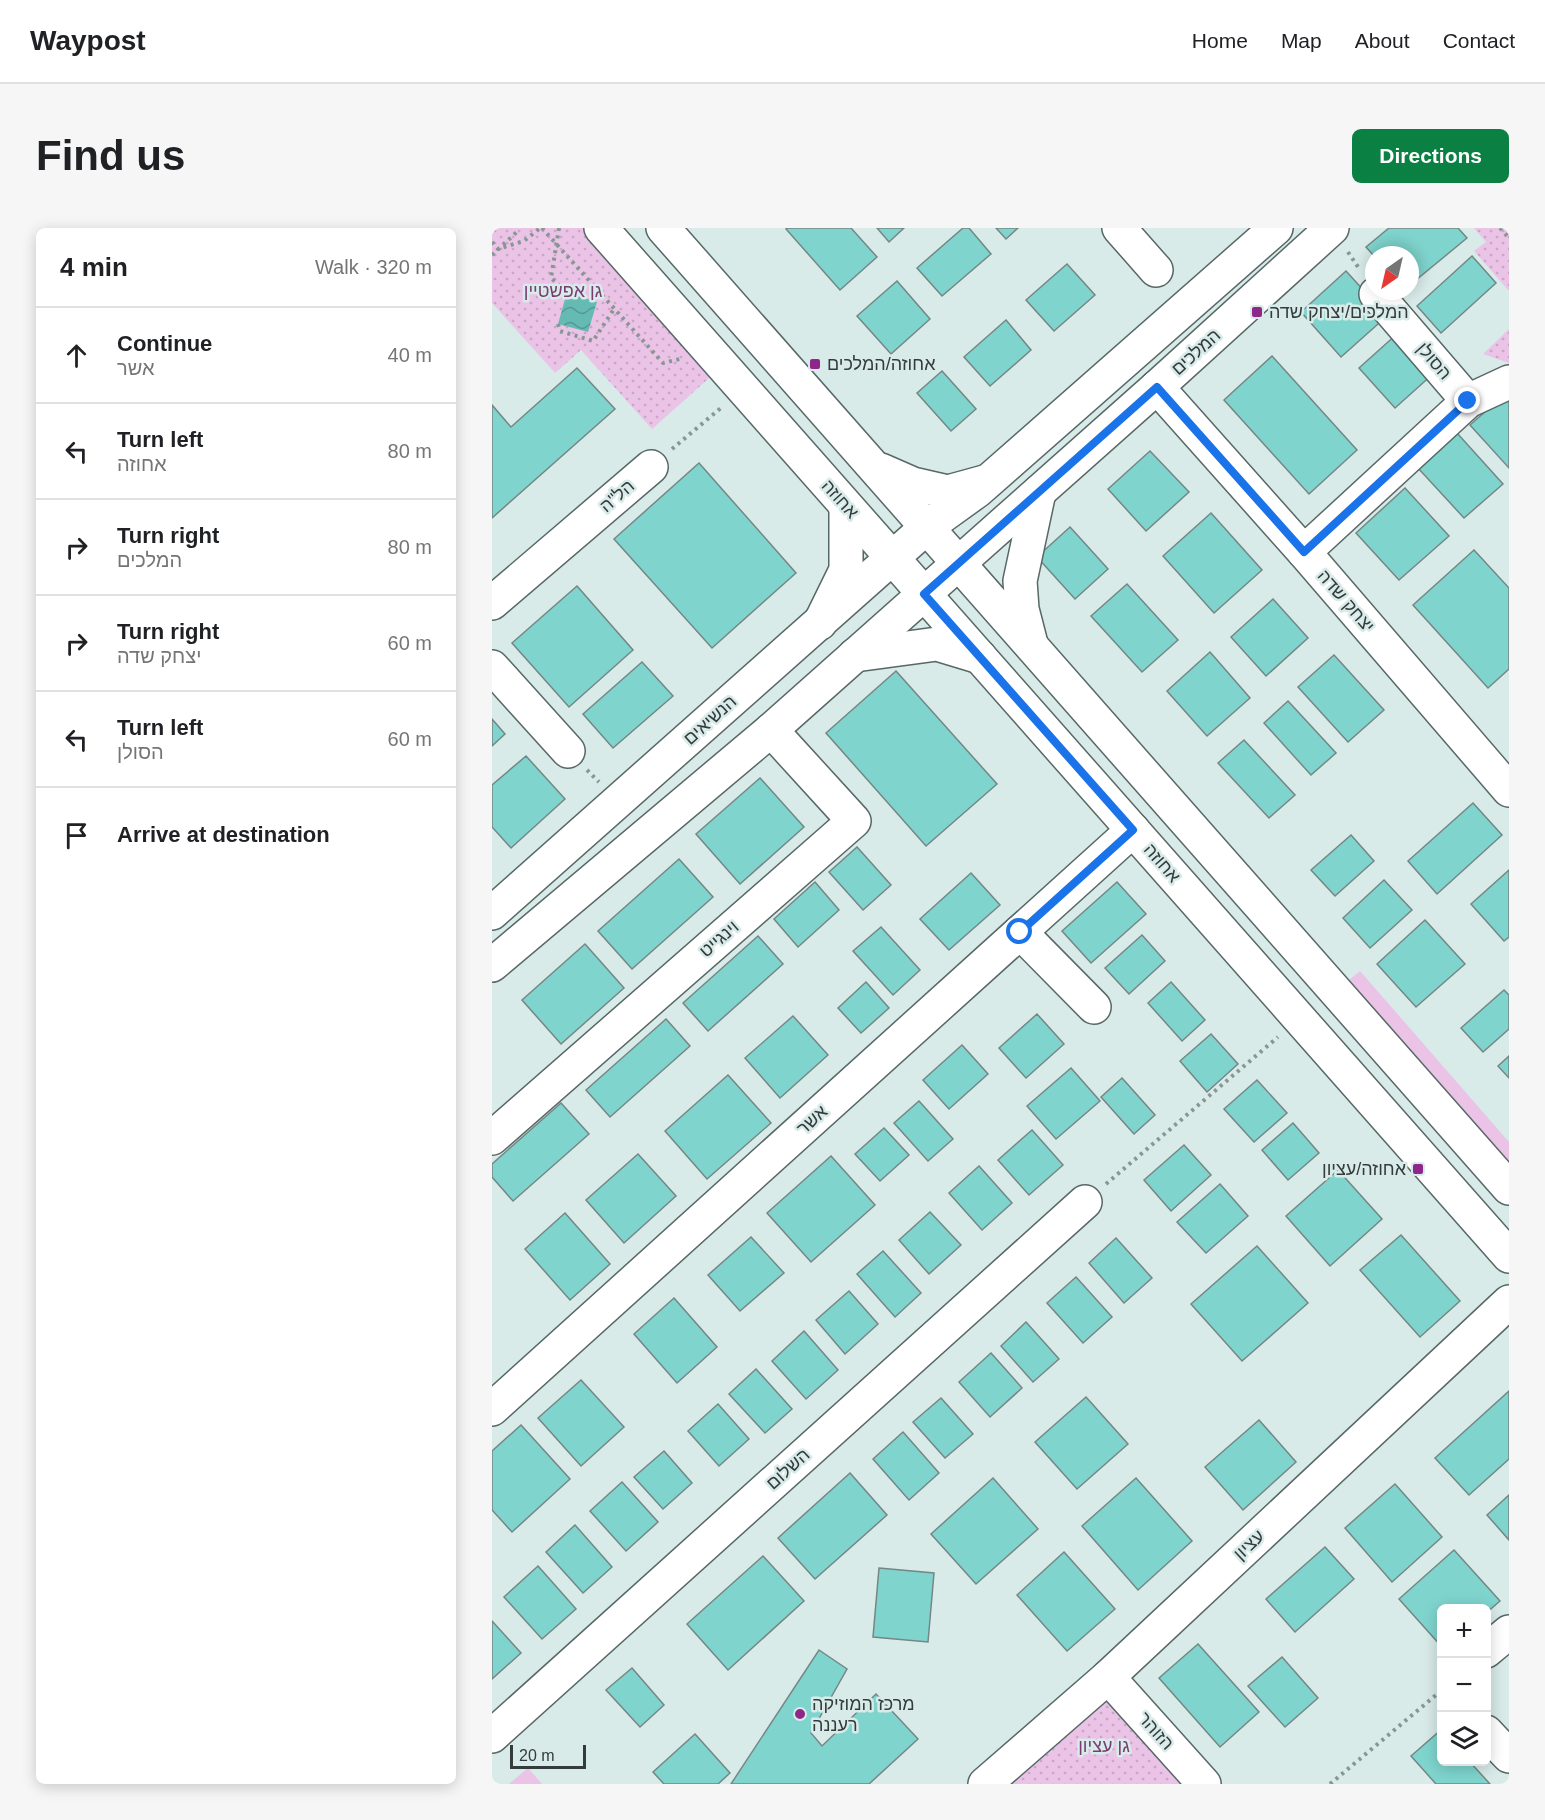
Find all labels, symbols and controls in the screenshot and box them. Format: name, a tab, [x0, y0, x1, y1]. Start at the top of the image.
text: Waypost	[30, 25, 146, 56]
text: Home	[1192, 29, 1248, 52]
text: Map	[1281, 29, 1322, 52]
text: About	[1355, 29, 1410, 52]
text: Contact	[1443, 29, 1515, 52]
button: Directions	[1352, 129, 1509, 183]
text: Find us	[36, 132, 185, 179]
north arrow	[1365, 246, 1419, 300]
text: 4 min	[60, 252, 128, 282]
text: Walk · 320 m	[315, 256, 432, 278]
park label: גן אפשטיין	[524, 281, 603, 301]
place label: המלכים/יצחק שדה	[1269, 302, 1409, 322]
marker: המלכים/יצחק שדה	[1250, 305, 1264, 319]
street label: המלכים	[1167, 325, 1225, 379]
text: Continue	[117, 331, 212, 356]
icon: ahead	[60, 339, 93, 372]
street label: הסולן	[1413, 339, 1455, 383]
text: 40 m	[388, 344, 432, 366]
place label: אחוזה/המלכים	[827, 354, 936, 374]
text: אשר	[117, 357, 154, 379]
marker: אחוזה/המלכים	[808, 357, 822, 371]
route end	[1454, 387, 1480, 413]
text: Turn left	[117, 427, 203, 452]
icon: left	[60, 435, 93, 468]
text: 80 m	[388, 440, 432, 462]
text: אחוזה	[117, 453, 167, 475]
street label: הל"ה	[596, 476, 638, 516]
street label: אחוזה	[818, 476, 863, 523]
text: Turn right	[117, 523, 219, 548]
icon: right	[60, 531, 93, 564]
text: 80 m	[388, 536, 432, 558]
text: המלכים	[117, 549, 182, 571]
street label: יצחק שדה	[1314, 566, 1378, 636]
text: Turn right	[117, 619, 219, 644]
icon: right	[60, 627, 93, 660]
text: 60 m	[388, 632, 432, 654]
text: יצחק שדה	[117, 645, 201, 667]
street label: הנשיאים	[680, 691, 740, 749]
text: Turn left	[117, 715, 203, 740]
icon: left	[60, 723, 93, 756]
text: 60 m	[388, 728, 432, 750]
text: הסולן	[117, 741, 164, 763]
icon: arrive	[60, 819, 93, 852]
text: Arrive at destination	[117, 822, 330, 847]
street label: אחוזה	[1140, 840, 1185, 887]
street label: וינגייט	[695, 917, 743, 961]
route start	[1006, 918, 1032, 944]
street label: אשר	[793, 1101, 832, 1139]
place label: אחוזה/עציון	[1322, 1159, 1407, 1179]
marker: אחוזה/עציון	[1411, 1162, 1425, 1176]
street label: השלום	[762, 1445, 814, 1493]
street label: עציון	[1230, 1526, 1268, 1564]
map controls	[1437, 1604, 1491, 1766]
button: +	[1437, 1604, 1491, 1658]
button: −	[1437, 1658, 1491, 1712]
place label: מרכז המוזיקה רעננה	[812, 1694, 915, 1735]
marker: מרכז המוזיקה רעננה	[793, 1707, 807, 1721]
street label: הזוהר	[1134, 1708, 1178, 1754]
button: layers	[1437, 1712, 1491, 1766]
park label: גן עציון	[1078, 1736, 1130, 1756]
scale bar	[510, 1742, 586, 1770]
text: 20 m	[519, 1747, 555, 1764]

